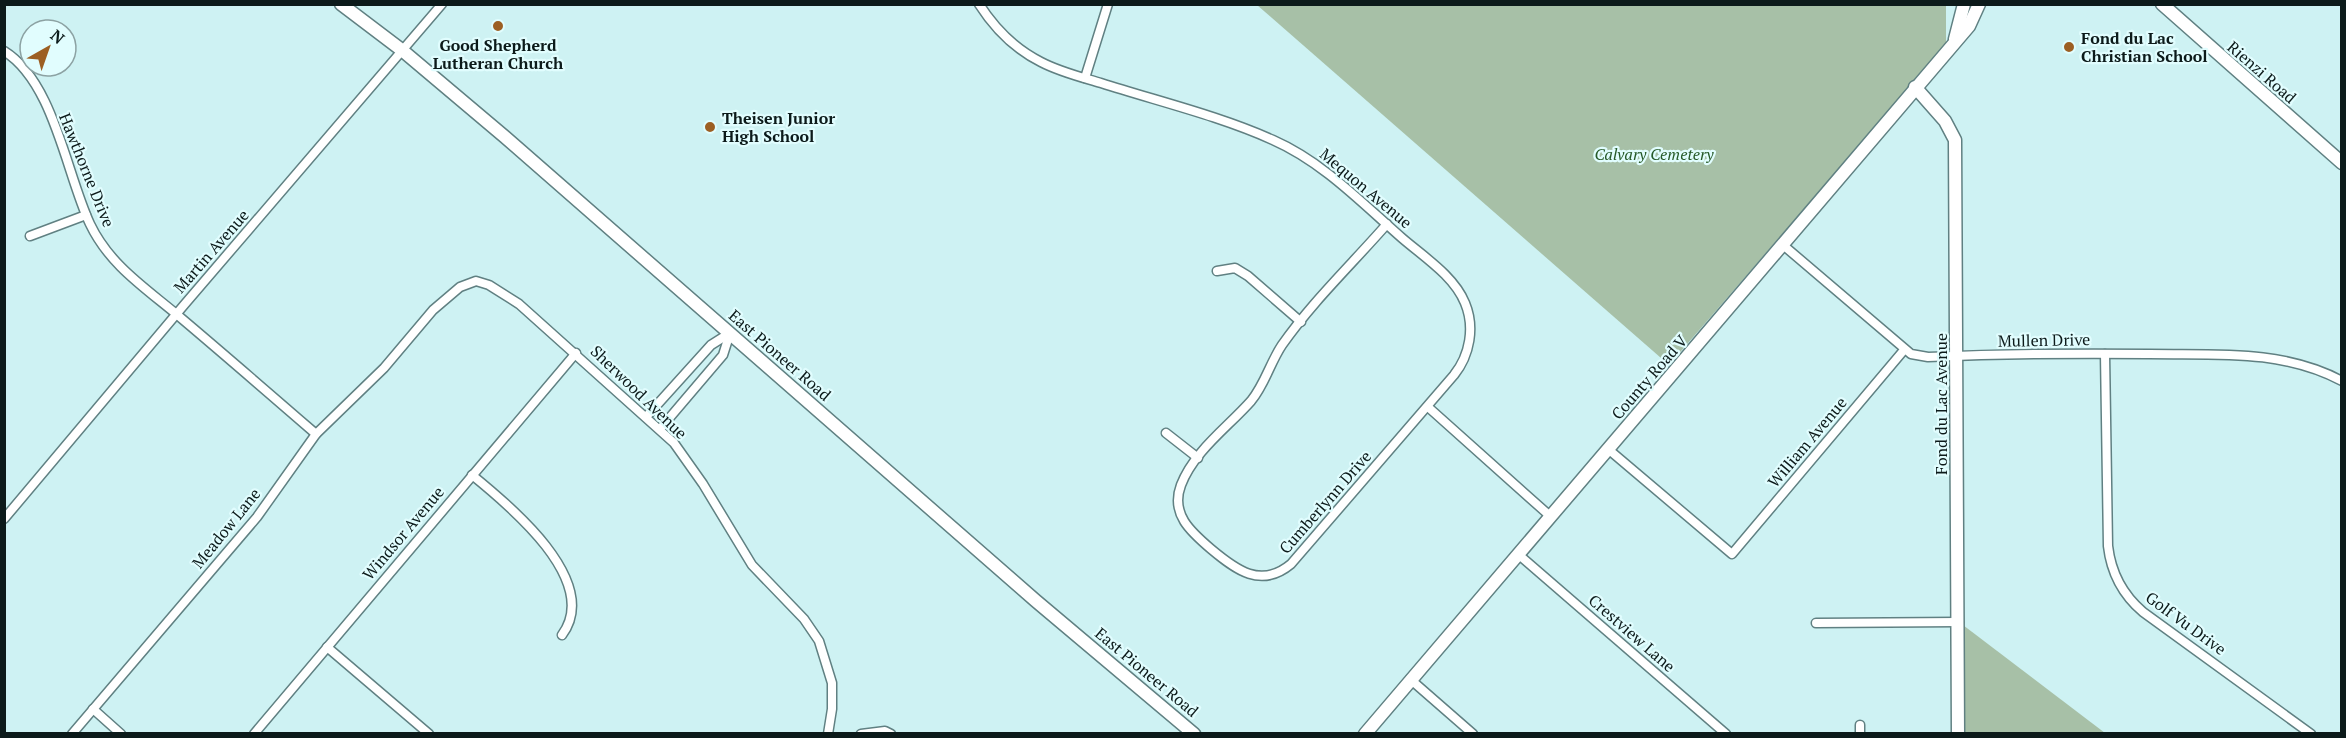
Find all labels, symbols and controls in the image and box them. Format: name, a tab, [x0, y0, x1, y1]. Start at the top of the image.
north arrow	[18, 18, 78, 78]
marker: Good Shepherd Lutheran Church	[491, 19, 505, 33]
text: N	[46, 24, 69, 49]
place label: Fond du Lac Christian School	[2081, 27, 2208, 67]
place label: Good Shepherd Lutheran Church	[433, 34, 564, 74]
street label: Rienzi Road	[2223, 36, 2301, 108]
marker: Fond du Lac Christian School	[2062, 40, 2076, 54]
place label: Theisen Junior High School	[722, 107, 835, 147]
street label: Hawthorne Drive	[54, 110, 120, 230]
marker: Theisen Junior High School	[703, 120, 717, 134]
street label: Mequon Avenue	[1315, 143, 1417, 233]
park label: Calvary Cemetery	[1594, 143, 1714, 165]
street label: Martin Avenue	[168, 204, 254, 298]
street label: East Pioneer Road	[724, 304, 836, 406]
street label: Mullen Drive	[1998, 328, 2090, 352]
street label: County Road V	[1606, 330, 1692, 424]
street label: Fond du Lac Avenue	[1930, 333, 1952, 475]
street label: Sherwood Avenue	[586, 340, 692, 444]
street label: William Avenue	[1763, 392, 1851, 492]
street label: Cumberlynn Drive	[1274, 446, 1376, 558]
street label: Windsor Avenue	[357, 481, 449, 585]
street label: Meadow Lane	[187, 483, 265, 573]
street label: Golf Vu Drive	[2141, 586, 2231, 660]
street label: Crestview Lane	[1584, 589, 1680, 677]
street label: East Pioneer Road	[1091, 622, 1203, 722]

